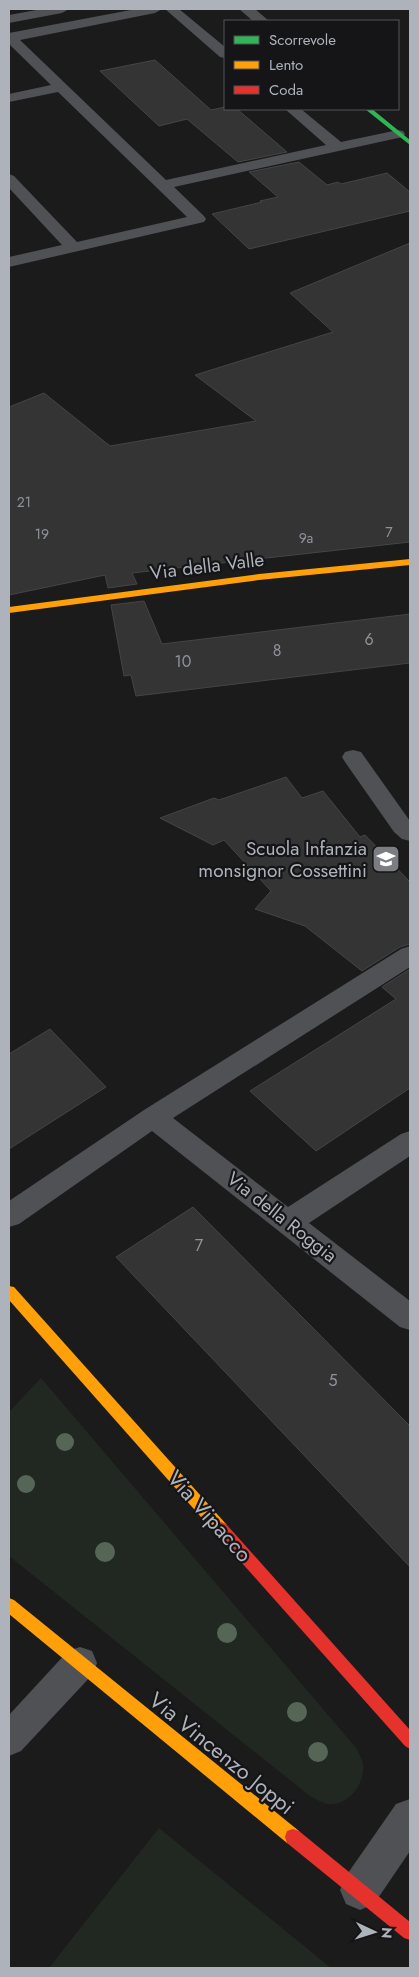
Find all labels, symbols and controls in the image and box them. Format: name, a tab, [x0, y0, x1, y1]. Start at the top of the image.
legend	[224, 20, 399, 110]
text: Scorrevole	[269, 29, 336, 51]
text: Lento	[269, 54, 303, 76]
text: Coda	[269, 79, 303, 101]
house number: 21	[17, 492, 31, 512]
house number: 7	[385, 522, 393, 542]
house number: 19	[35, 524, 49, 544]
house number: 9a	[299, 528, 313, 548]
street label: Via della Valle	[148, 546, 266, 586]
house number: 6	[364, 628, 374, 651]
house number: 8	[273, 639, 281, 662]
house number: 10	[175, 650, 191, 673]
place label: Scuola Infanzia monsignor Cossettini	[198, 835, 367, 884]
school or university icon: Scuola Infanzia monsignor Cossettini	[371, 844, 401, 874]
street label: Via della Roggia	[221, 1165, 343, 1269]
house number: 7	[195, 1234, 204, 1257]
house number: 5	[328, 1369, 338, 1392]
street label: Via Vipacco	[160, 1463, 260, 1569]
street label: Via Vincenzo Joppi	[142, 1684, 302, 1822]
north arrow	[349, 1907, 399, 1957]
text: N	[377, 1927, 397, 1939]

